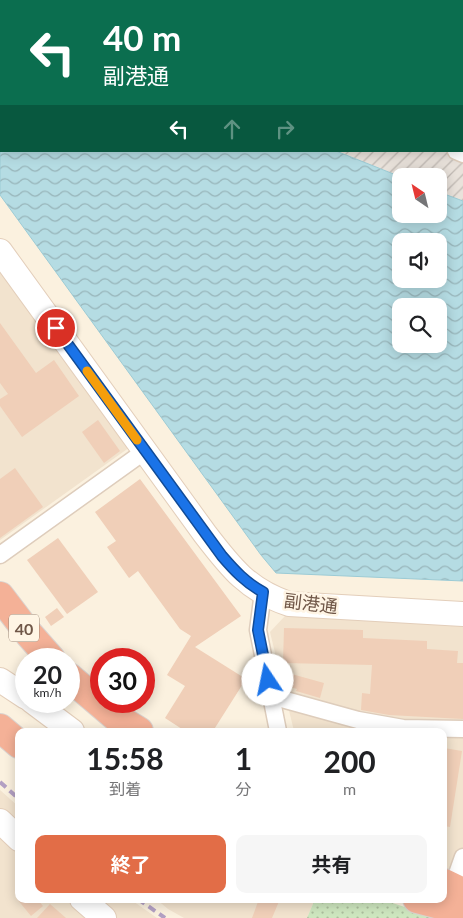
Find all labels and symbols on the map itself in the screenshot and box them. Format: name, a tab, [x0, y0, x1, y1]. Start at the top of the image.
north arrow	[392, 168, 448, 222]
pin	[35, 307, 77, 349]
street label: 副港通	[283, 589, 339, 617]
road number: 40	[9, 614, 39, 641]
speed limit sign: 30	[90, 648, 155, 713]
position arrow	[241, 653, 293, 705]

